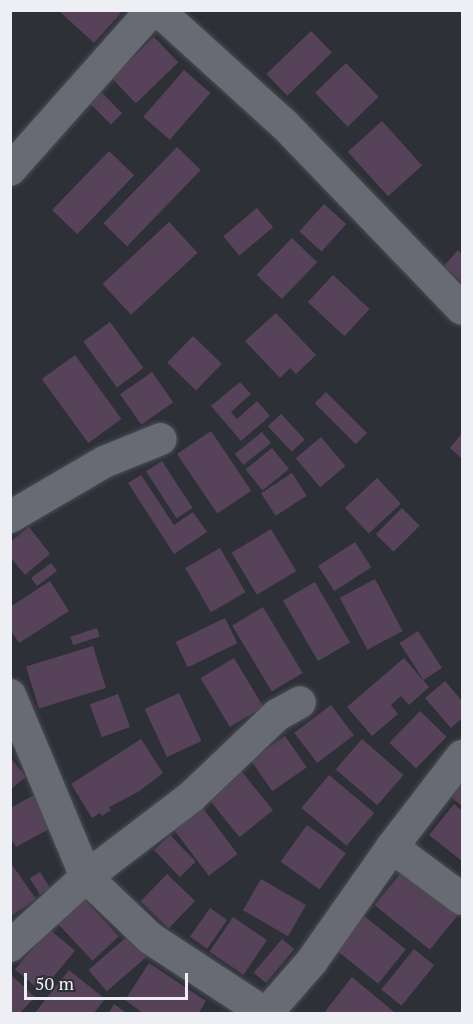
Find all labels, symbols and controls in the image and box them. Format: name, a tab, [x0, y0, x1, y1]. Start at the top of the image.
scale bar	[27, 961, 190, 999]
text: 50 m	[35, 971, 74, 995]

